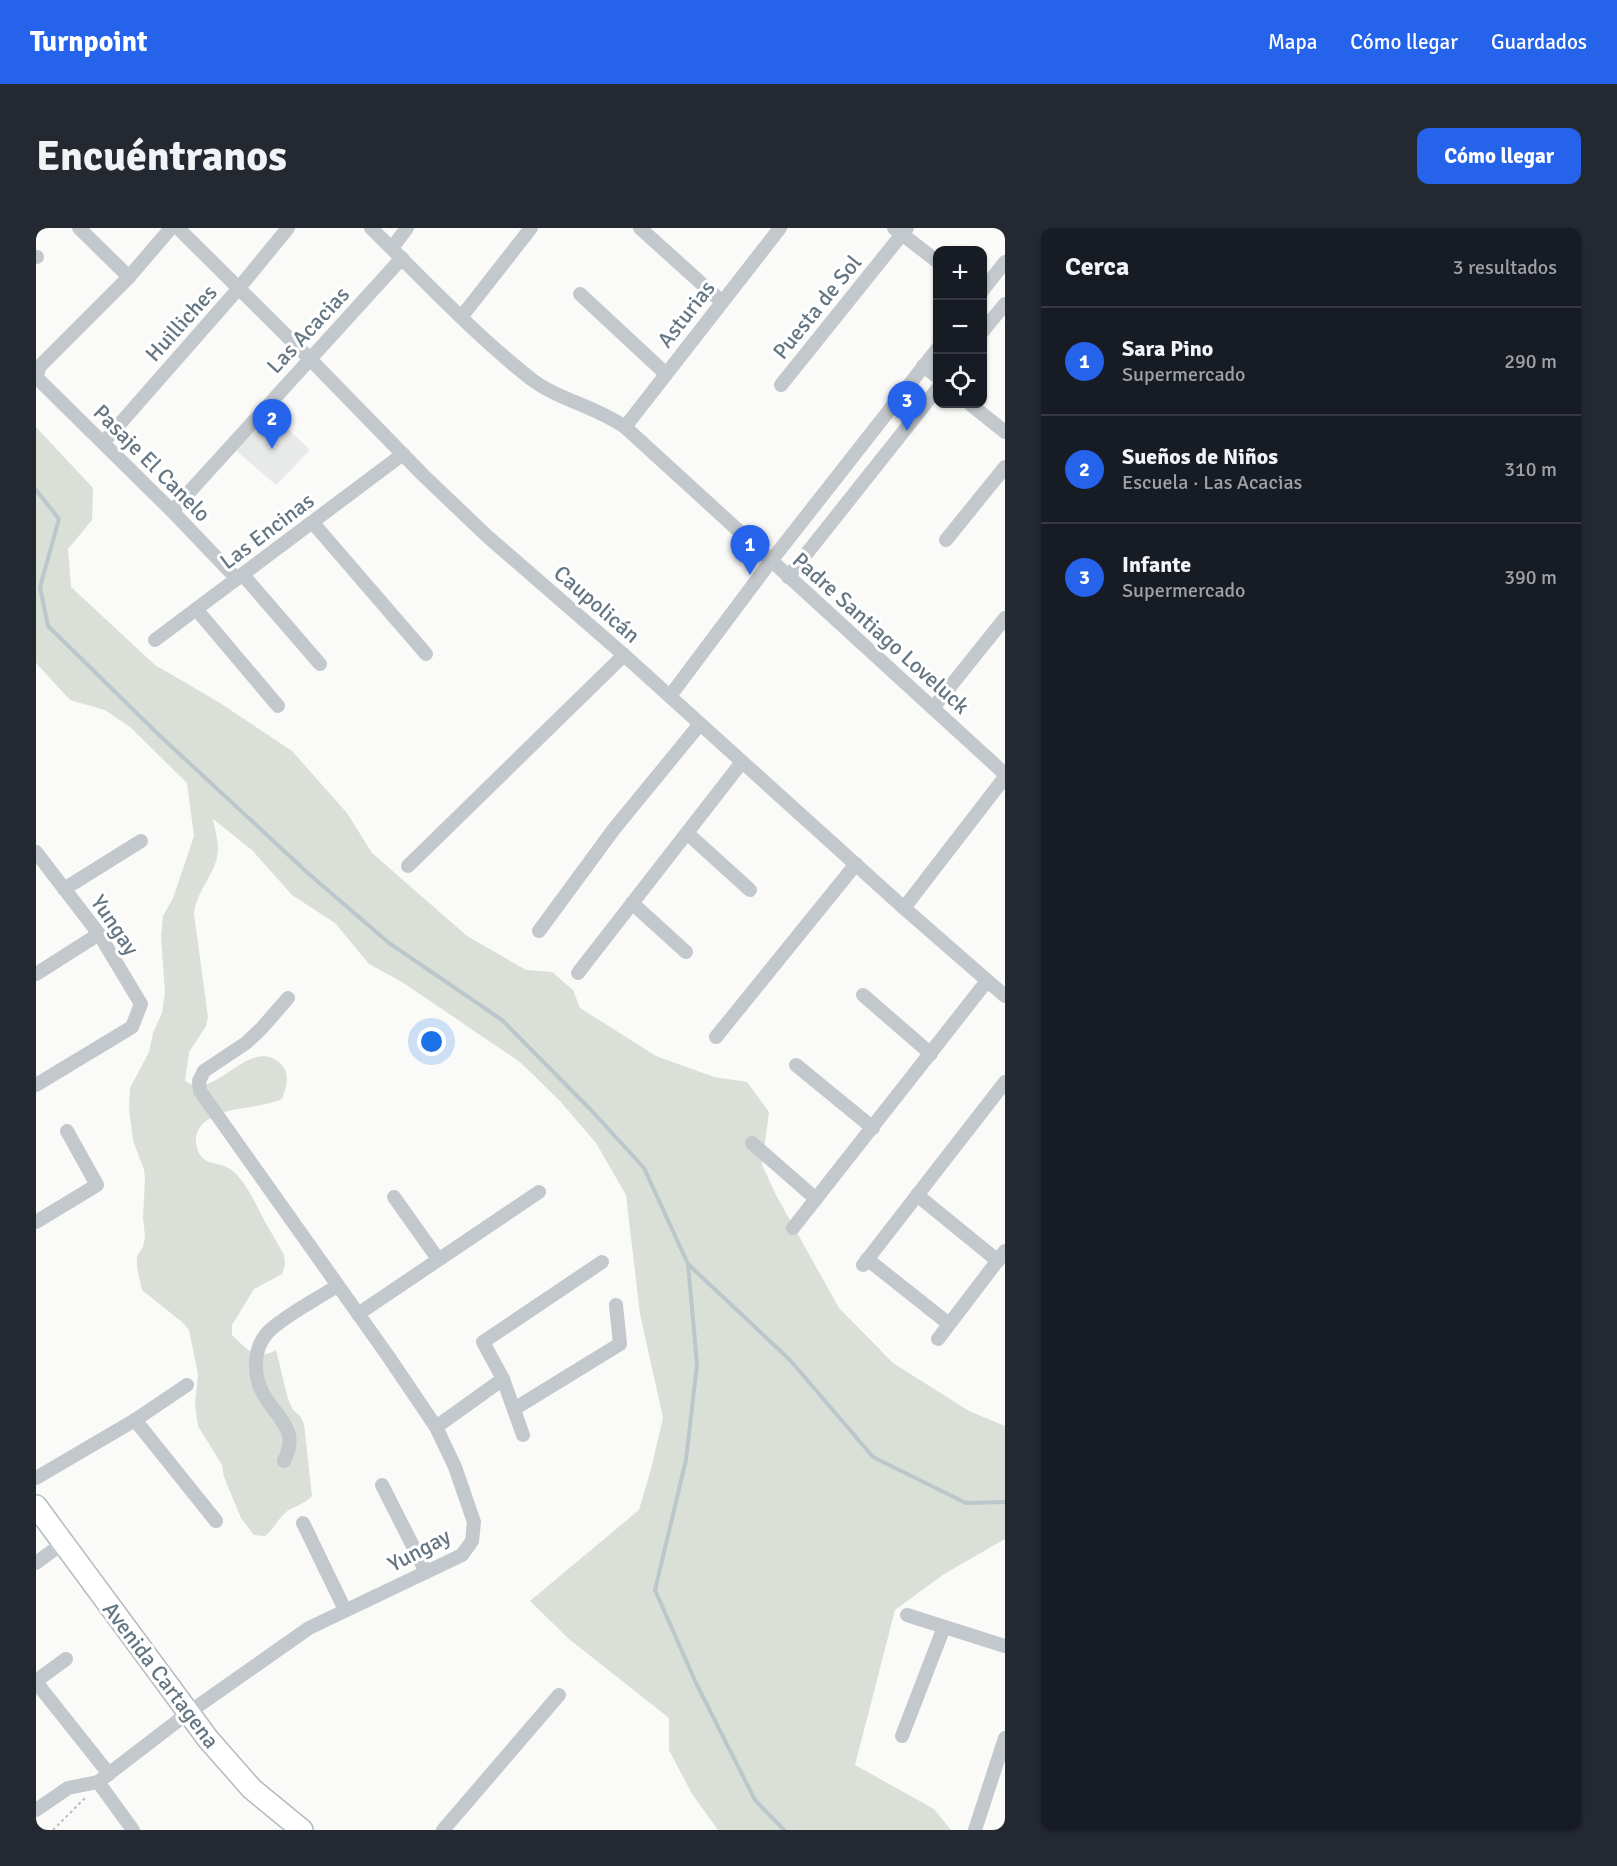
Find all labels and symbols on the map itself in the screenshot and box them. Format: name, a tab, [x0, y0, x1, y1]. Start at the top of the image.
street label: Puesta de Sol	[767, 249, 867, 365]
street label: Asturias	[651, 275, 721, 353]
street label: Huilliches	[139, 279, 223, 367]
street label: Las Acacias	[261, 281, 355, 379]
pin: 3	[888, 382, 926, 431]
street label: Pasaje El Canelo	[88, 399, 216, 527]
pin: 2	[252, 400, 292, 449]
street label: Las Encinas	[215, 487, 319, 575]
pin: 1	[730, 526, 770, 575]
street label: Padre Santiago Loveluck	[787, 546, 975, 720]
street label: Caupolicán	[548, 559, 646, 649]
street label: Yungay	[85, 890, 145, 961]
your location	[417, 1027, 446, 1056]
street label: Yungay	[383, 1522, 456, 1578]
street label: Avenida Cartagena	[97, 1596, 225, 1754]

